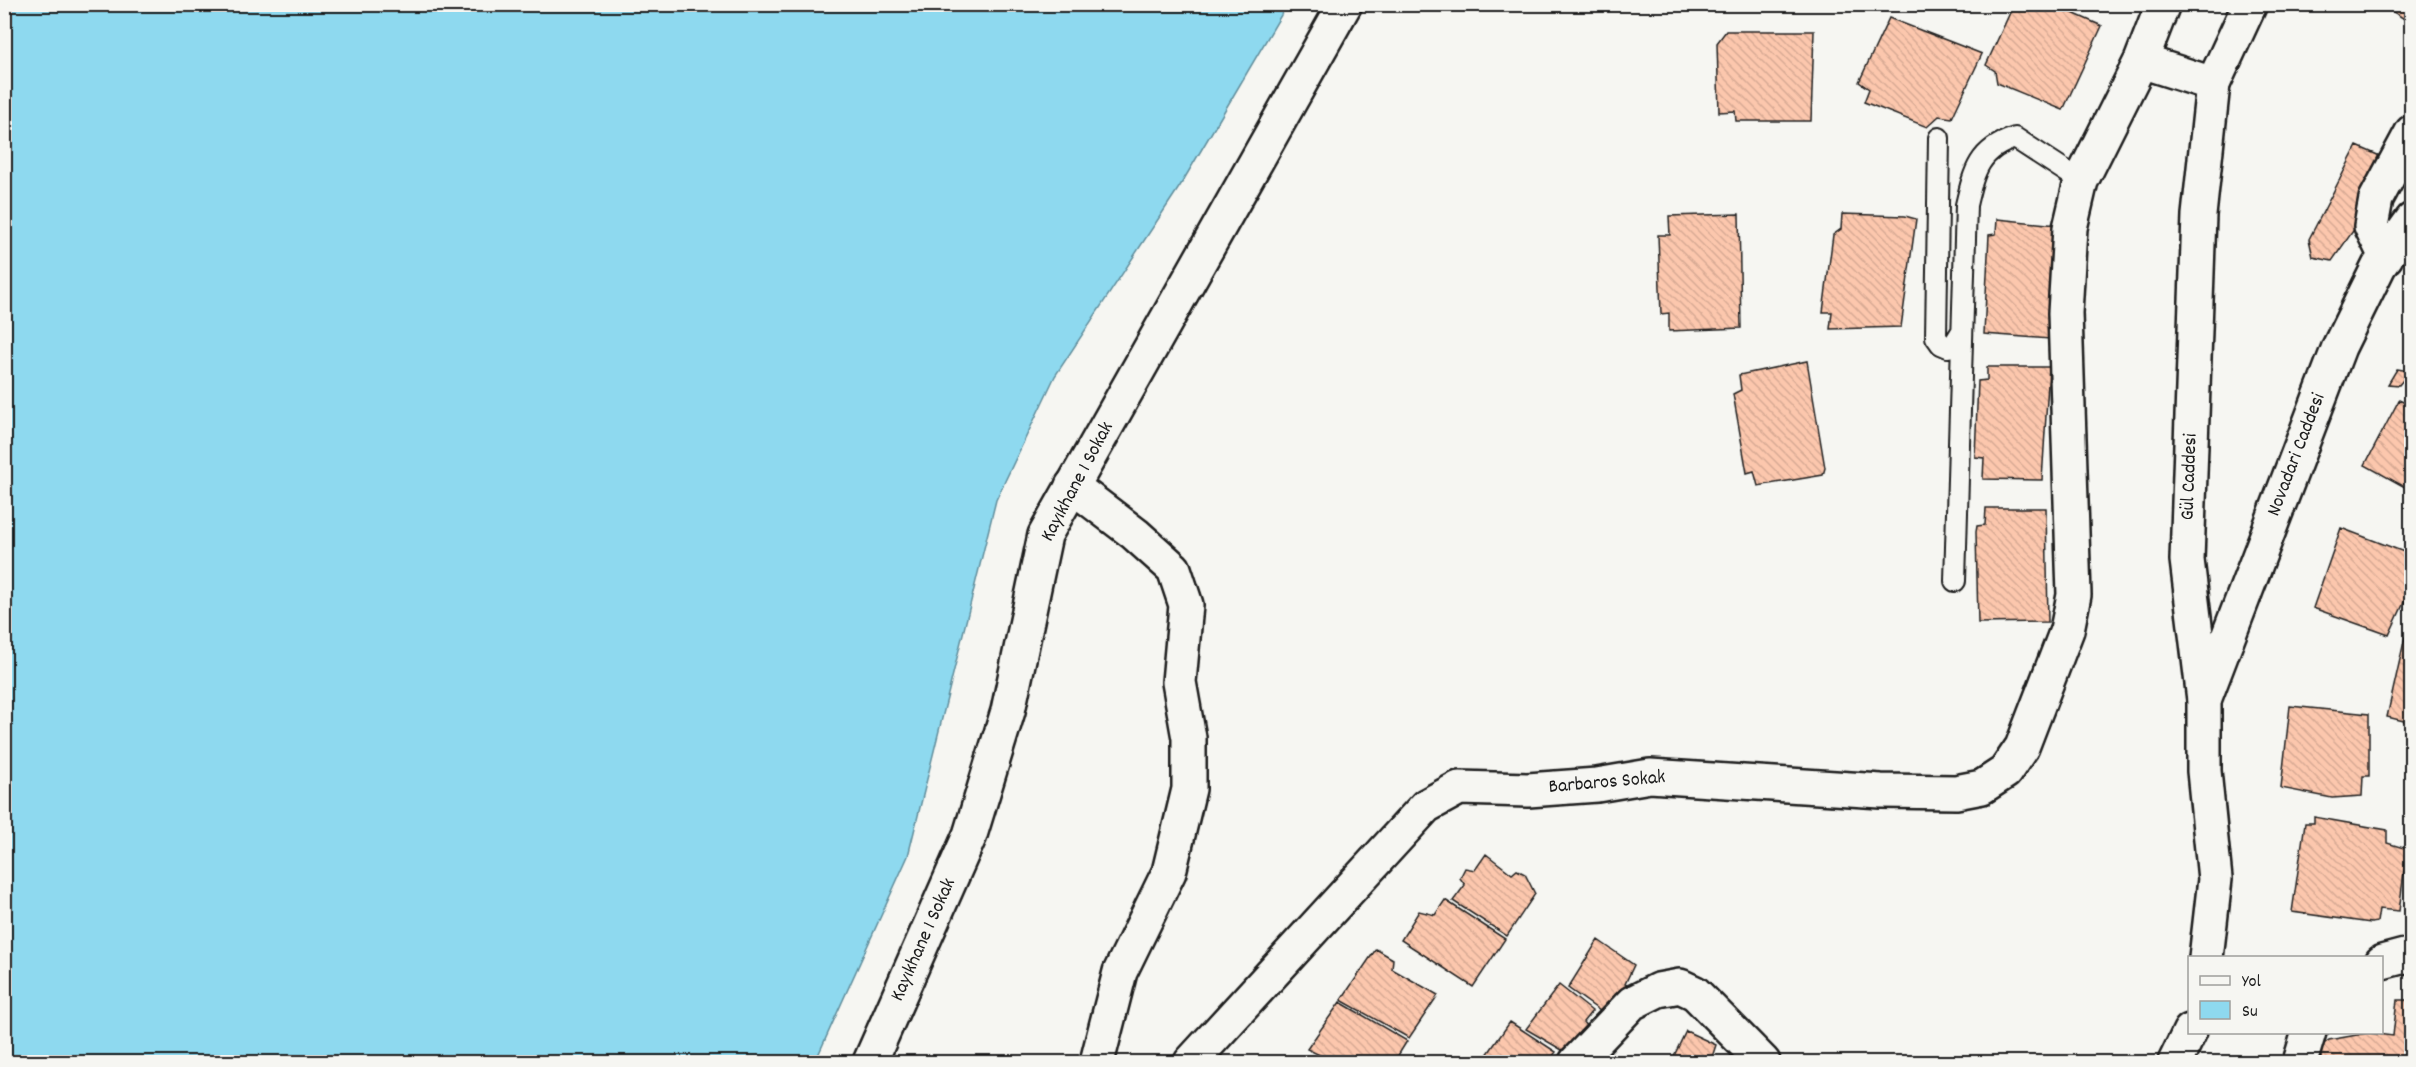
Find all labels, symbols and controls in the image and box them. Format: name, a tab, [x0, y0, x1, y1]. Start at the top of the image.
street label: Novadari Caddesi	[2261, 389, 2333, 521]
street label: Kayıkhane 1 Sokak	[1035, 417, 1121, 547]
street label: Gül Caddesi	[2174, 433, 2206, 521]
street label: Barbaros Sokak	[1547, 764, 1667, 802]
street label: Kayıkhane 1 Sokak	[884, 874, 964, 1006]
legend	[2188, 956, 2383, 1034]
text: Yol	[2242, 970, 2262, 995]
text: Su	[2242, 1000, 2258, 1025]

